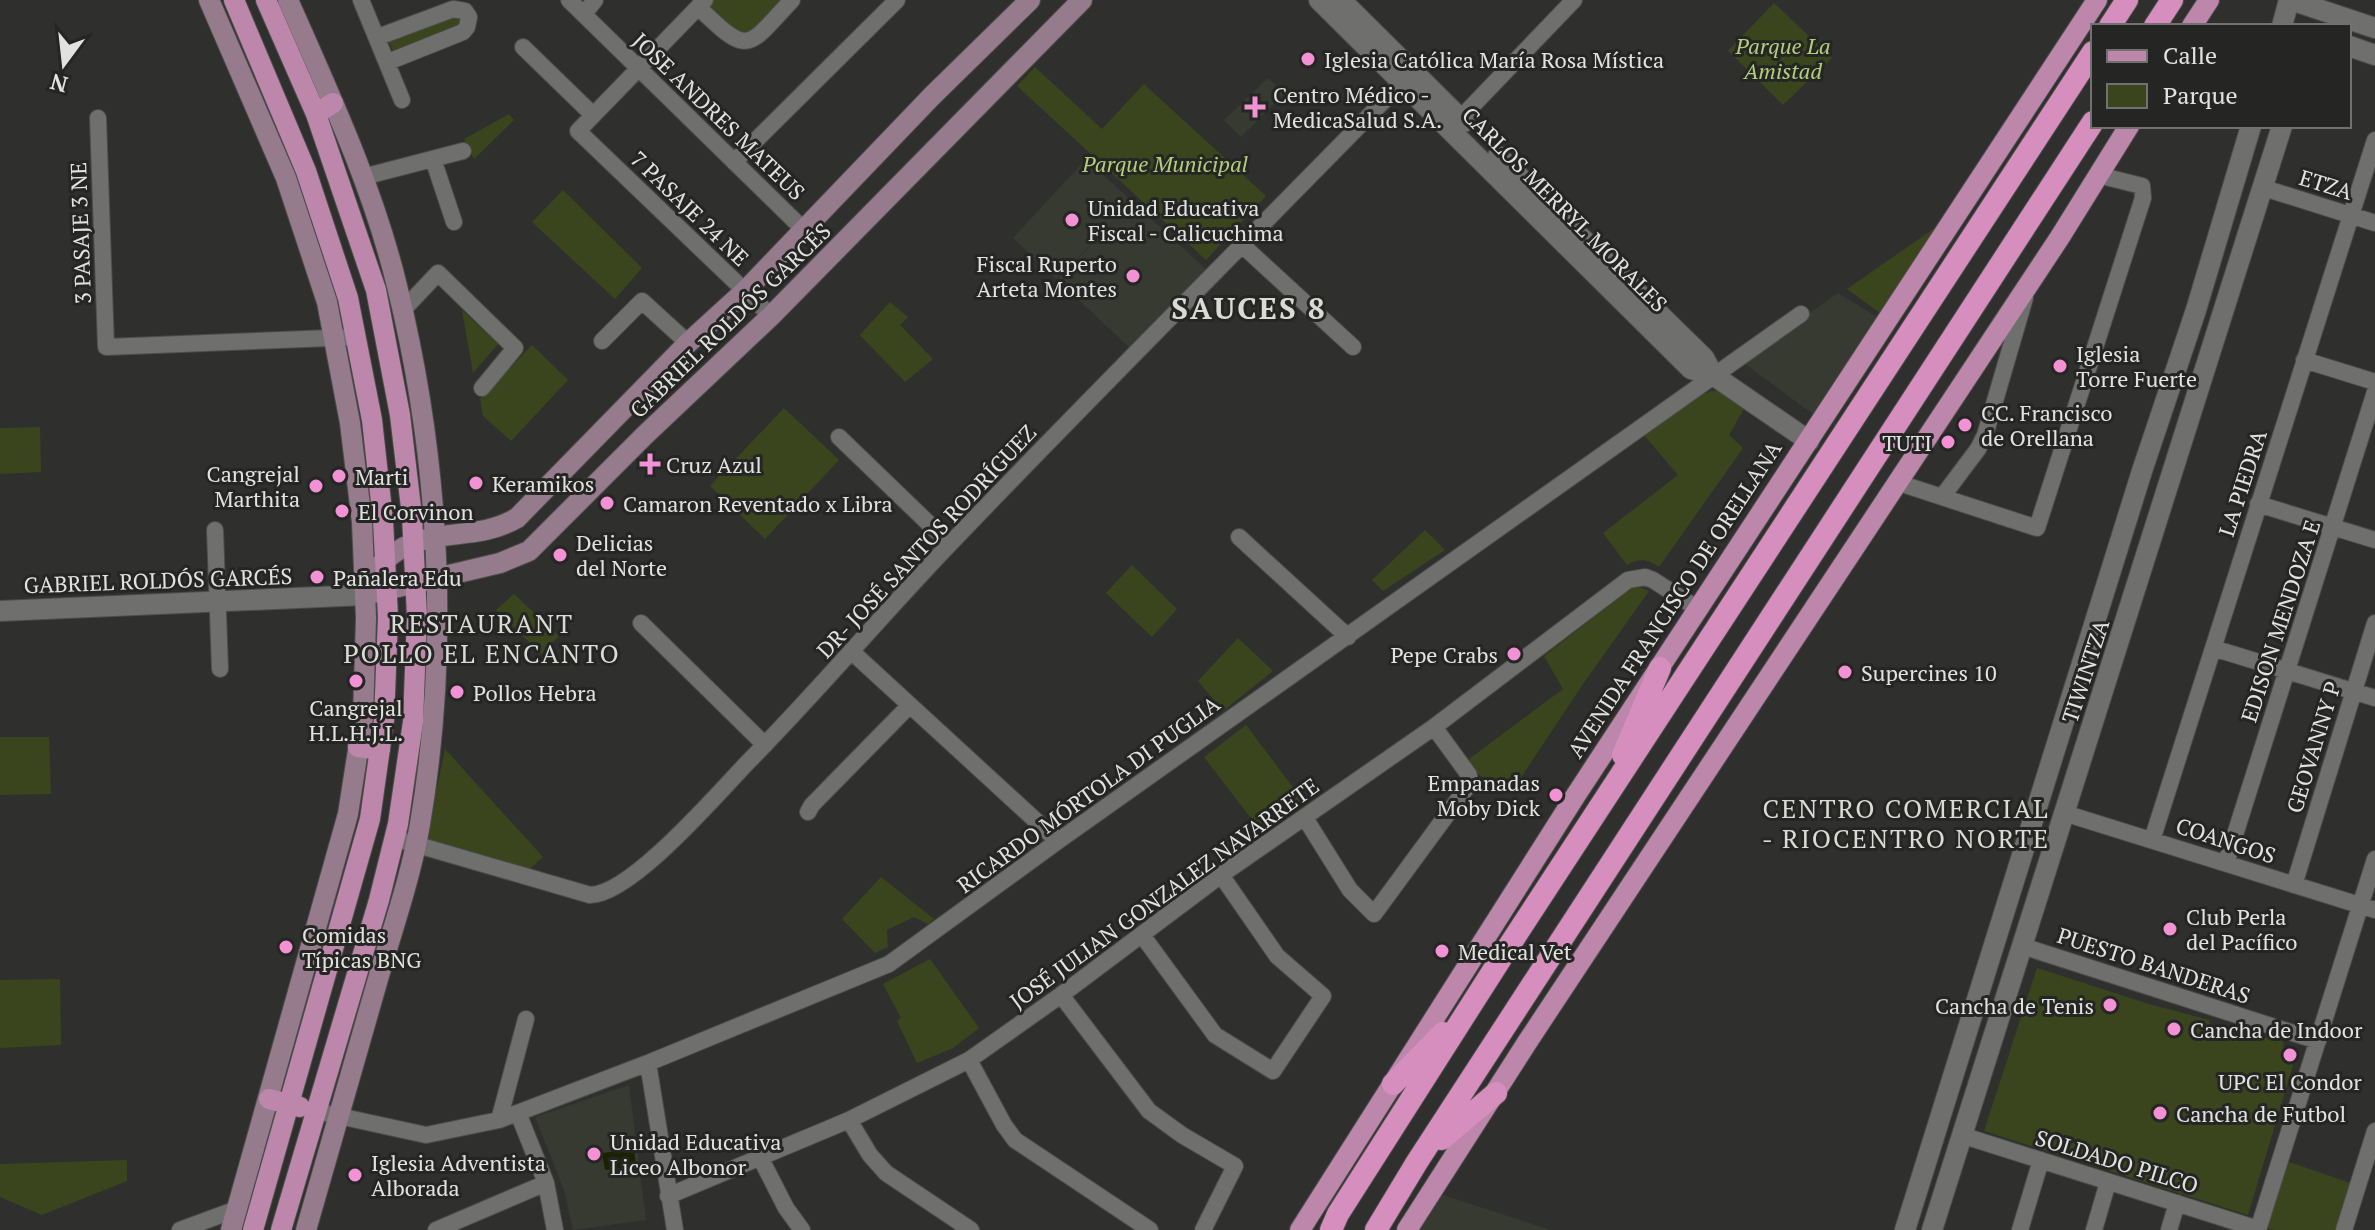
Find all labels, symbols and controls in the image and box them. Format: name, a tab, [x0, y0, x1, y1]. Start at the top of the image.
north arrow	[24, 24, 104, 104]
legend	[2091, 24, 2351, 128]
street label: JOSE ANDRES MATEUS	[626, 26, 812, 206]
park label: Parque La Amistad	[1734, 31, 1831, 85]
text: Calle	[2163, 39, 2217, 71]
place label: Iglesia Católica María Rosa Mística	[1324, 45, 1664, 74]
marker: Iglesia Católica María Rosa Mística	[1299, 50, 1317, 68]
text: N	[47, 68, 71, 100]
text: Parque	[2163, 79, 2238, 111]
place label: Centro Médico - MedicaSalud S.A.	[1273, 80, 1442, 134]
marker: Centro Médico - MedicaSalud S.A.	[1244, 96, 1266, 118]
street label: CARLOS MERRYL MORALES	[1456, 100, 1674, 318]
street label: 7 PASAJE 24 NE	[625, 144, 755, 272]
park label: Parque Municipal	[1081, 149, 1248, 178]
street label: 3 PASAJE 3 NE	[63, 162, 97, 304]
street label: ETZA	[2296, 162, 2357, 206]
place label: Unidad Educativa Fiscal - Calicuchima	[1088, 193, 1284, 247]
marker: Unidad Educativa Fiscal - Calicuchima	[1063, 211, 1081, 229]
street label: GABRIEL ROLDÓS GARCÉS	[623, 216, 837, 424]
place label: Fiscal Ruperto Arteta Montes	[977, 249, 1117, 303]
marker: Fiscal Ruperto Arteta Montes	[1124, 267, 1142, 285]
district label: SAUCES 8	[1171, 288, 1327, 328]
place label: Iglesia Torre Fuerte	[2076, 339, 2197, 393]
marker: Iglesia Torre Fuerte	[2051, 357, 2069, 375]
place label: CC. Francisco de Orellana	[1981, 398, 2112, 452]
marker: CC. Francisco de Orellana	[1956, 416, 1974, 434]
street label: DR- JOSÉ SANTOS RODRÍGUEZ	[810, 418, 1042, 664]
street label: LA PIEDRA	[2211, 425, 2273, 540]
place label: TUTI	[1882, 428, 1932, 457]
marker: TUTI	[1939, 433, 1957, 451]
street label: AVENIDA FRANCISCO DE ORELLANA	[1561, 434, 1788, 763]
place label: Cruz Azul	[666, 450, 762, 479]
marker: Cruz Azul	[641, 455, 659, 473]
place label: Cangrejal Marthita	[206, 459, 300, 513]
place label: Marti	[355, 462, 408, 491]
marker: Marti	[330, 467, 348, 485]
place label: Keramikos	[492, 469, 594, 498]
marker: Keramikos	[467, 474, 485, 492]
marker: Cangrejal Marthita	[307, 477, 325, 495]
place label: Camaron Reventado x Libra	[623, 489, 893, 518]
marker: Camaron Reventado x Libra	[598, 494, 616, 512]
place label: El Corvinon	[358, 497, 473, 526]
marker: El Corvinon	[333, 502, 351, 520]
street label: EDISON MENDOZA E	[2234, 516, 2326, 726]
place label: Delicias del Norte	[576, 528, 667, 582]
marker: Delicias del Norte	[551, 546, 569, 564]
street label: GABRIEL ROLDÓS GARCÉS	[23, 561, 293, 599]
place label: Pañalera Edu	[333, 563, 462, 592]
marker: Pañalera Edu	[308, 568, 326, 586]
district label: RESTAURANT POLLO EL ENCANTO	[343, 606, 621, 670]
street label: TIWINTZA	[2055, 615, 2116, 726]
place label: Pepe Crabs	[1390, 640, 1498, 669]
marker: Pepe Crabs	[1505, 645, 1523, 663]
place label: Supercines 10	[1861, 658, 1997, 687]
marker: Supercines 10	[1836, 663, 1854, 681]
marker: Cangrejal H.L.H.J.L.	[347, 672, 365, 690]
place label: Pollos Hebra	[473, 678, 597, 707]
street label: GEOVANNY P	[2279, 678, 2347, 816]
marker: Pollos Hebra	[448, 683, 466, 701]
street label: RICARDO MÓRTOLA DI PUGLIA	[951, 688, 1226, 899]
place label: Cangrejal H.L.H.J.L.	[309, 693, 403, 747]
place label: Empanadas Moby Dick	[1428, 768, 1541, 822]
street label: JOSÉ JULIAN GONZALEZ NAVARRETE	[1004, 771, 1324, 1015]
marker: Empanadas Moby Dick	[1547, 786, 1565, 804]
district label: CENTRO COMERCIAL - RIOCENTRO NORTE	[1762, 791, 2050, 855]
street label: COANGOS	[2173, 810, 2279, 870]
place label: Club Perla del Pacífico	[2186, 902, 2298, 956]
place label: Comidas Típicas BNG	[302, 920, 421, 974]
street label: PUESTO BANDERAS	[2054, 920, 2254, 1010]
marker: Club Perla del Pacífico	[2161, 920, 2179, 938]
place label: Medical Vet	[1458, 937, 1572, 966]
marker: Comidas Típicas BNG	[277, 938, 295, 956]
marker: Medical Vet	[1433, 942, 1451, 960]
place label: Cancha de Tenis	[1935, 991, 2094, 1020]
marker: Cancha de Tenis	[2101, 996, 2119, 1014]
place label: Cancha de Indoor	[2190, 1015, 2363, 1044]
marker: Cancha de Indoor	[2165, 1020, 2183, 1038]
marker: UPC El Condor	[2281, 1046, 2299, 1064]
place label: UPC El Condor	[2218, 1067, 2362, 1096]
place label: Cancha de Futbol	[2176, 1099, 2346, 1128]
marker: Cancha de Futbol	[2151, 1104, 2169, 1122]
street label: SOLDADO PILCO	[2032, 1122, 2202, 1200]
place label: Unidad Educativa Liceo Albonor	[610, 1127, 781, 1181]
marker: Unidad Educativa Liceo Albonor	[585, 1145, 603, 1163]
place label: Iglesia Adventista Alborada	[371, 1148, 546, 1202]
marker: Iglesia Adventista Alborada	[346, 1166, 364, 1184]

